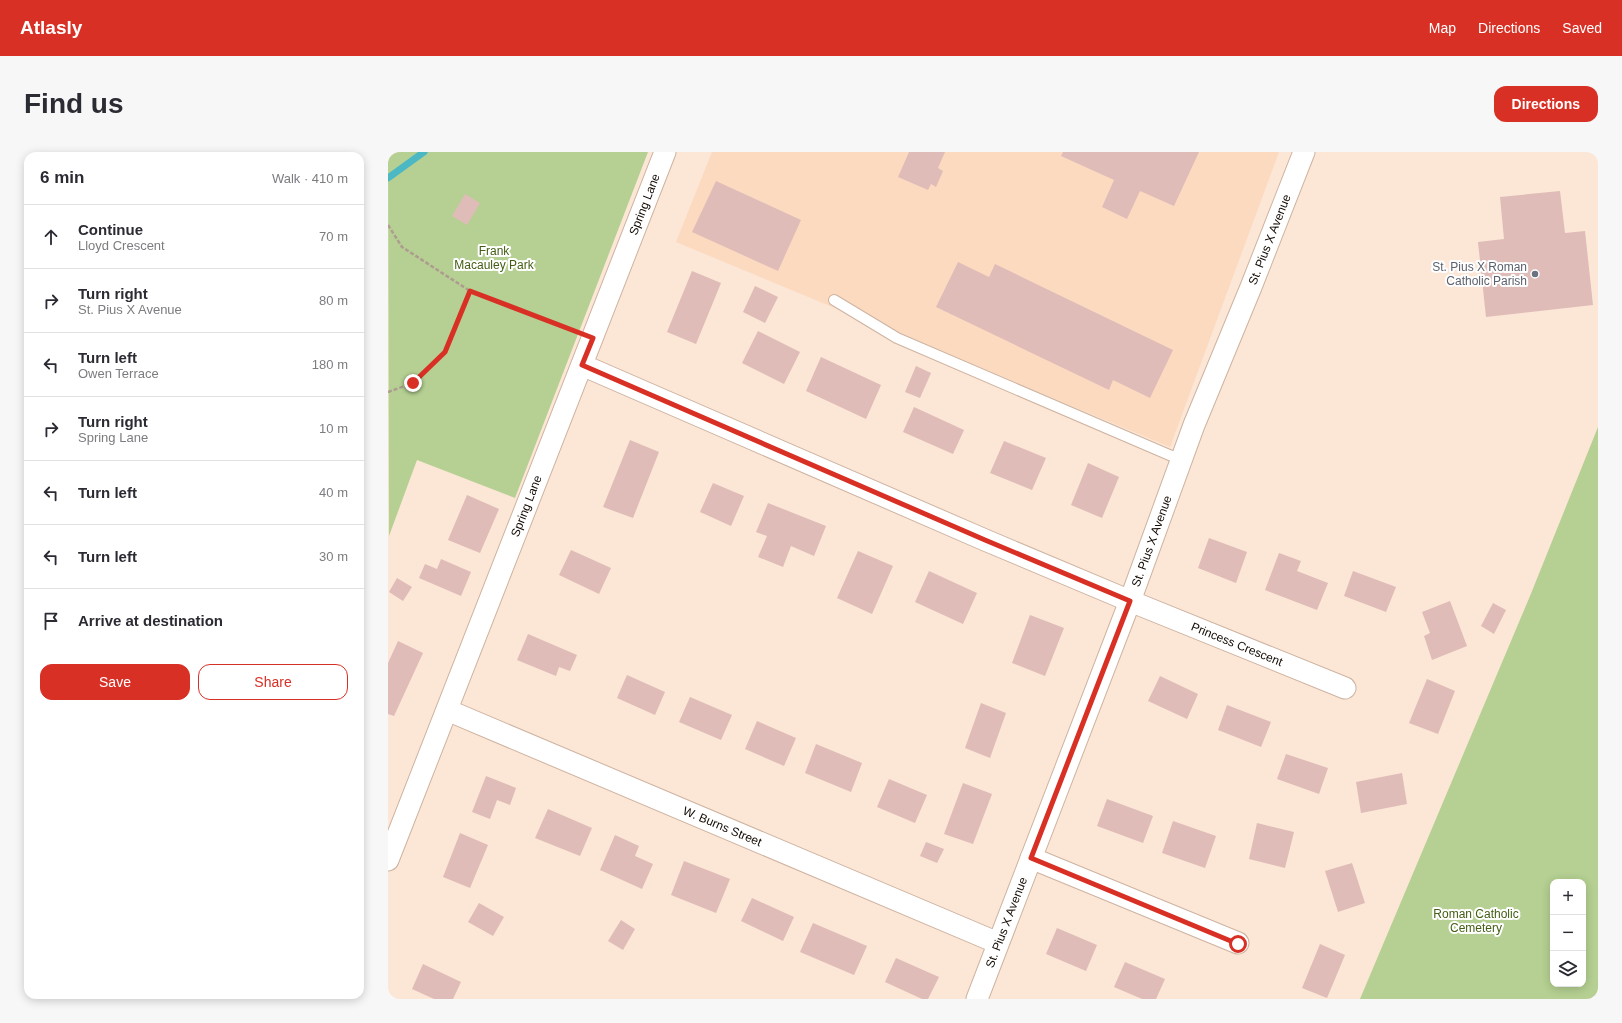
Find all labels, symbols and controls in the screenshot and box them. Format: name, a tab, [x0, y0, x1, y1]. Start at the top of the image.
text: Atlasly	[20, 17, 82, 38]
text: Map	[1429, 20, 1456, 36]
text: Directions	[1478, 20, 1540, 36]
text: Saved	[1562, 20, 1602, 36]
button: Directions	[1494, 86, 1598, 122]
text: Find us	[24, 88, 124, 119]
text: 6 min	[40, 168, 84, 187]
text: Walk · 410 m	[272, 171, 348, 186]
street label: Spring Lane	[626, 171, 663, 237]
street label: St. Pius X Avenue	[1246, 192, 1294, 287]
text: Continue	[78, 221, 143, 238]
icon: ahead	[40, 226, 62, 248]
text: 70 m	[319, 229, 348, 244]
text: Lloyd Crescent	[78, 238, 165, 253]
park label: Frank Macauley Park	[454, 244, 535, 272]
place label: St. Pius X Roman Catholic Parish	[1432, 260, 1527, 288]
marker: St. Pius X Roman Catholic Parish	[1530, 269, 1540, 279]
text: Turn right	[78, 285, 148, 302]
icon: right	[40, 290, 62, 312]
text: 80 m	[319, 293, 348, 308]
text: St. Pius X Avenue	[78, 302, 182, 317]
text: Turn left	[78, 349, 137, 366]
icon: left	[40, 354, 62, 376]
text: 180 m	[312, 357, 348, 372]
text: Owen Terrace	[78, 366, 159, 381]
route end	[404, 374, 422, 392]
text: Turn right	[78, 413, 148, 430]
icon: right	[40, 418, 62, 440]
text: 10 m	[319, 421, 348, 436]
text: Spring Lane	[78, 430, 148, 445]
street label: Spring Lane	[508, 473, 545, 539]
icon: left	[40, 482, 62, 504]
text: Turn left	[78, 484, 137, 501]
text: 40 m	[319, 485, 348, 500]
street label: St. Pius X Avenue	[1129, 493, 1175, 589]
icon: left	[40, 546, 62, 568]
text: Turn left	[78, 548, 137, 565]
text: 30 m	[319, 549, 348, 564]
icon: arrive	[40, 610, 62, 632]
text: Arrive at destination	[78, 612, 223, 629]
street label: Princess Crescent	[1189, 619, 1285, 669]
button: Save	[40, 664, 190, 700]
button: Share	[198, 664, 348, 700]
street label: W. Burns Street	[681, 804, 764, 850]
street label: St. Pius X Avenue	[983, 875, 1030, 970]
map controls	[1550, 879, 1586, 987]
button: +	[1550, 879, 1586, 915]
park label: Roman Catholic Cemetery	[1433, 907, 1519, 935]
button: −	[1550, 915, 1586, 951]
route start	[1229, 935, 1247, 953]
button: layers	[1550, 951, 1586, 987]

